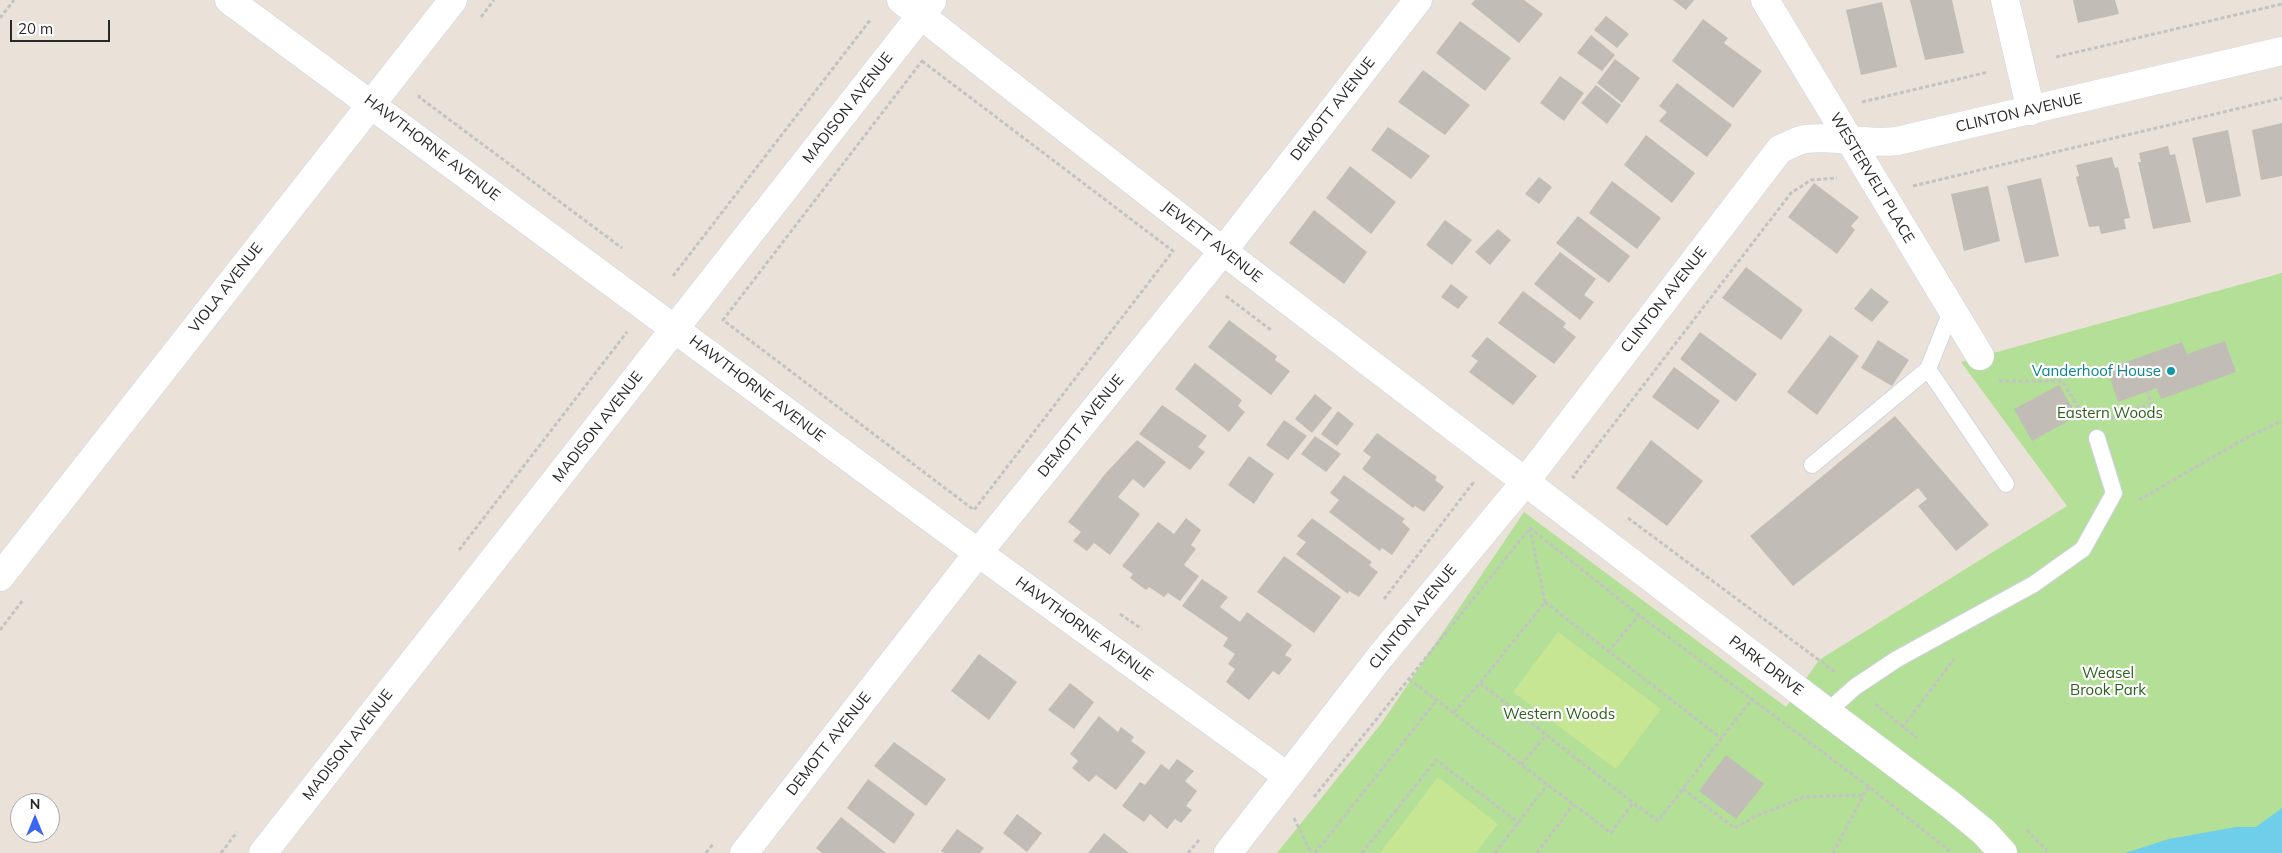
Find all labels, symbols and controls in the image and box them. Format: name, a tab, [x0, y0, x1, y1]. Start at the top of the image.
scale bar	[12, 10, 112, 42]
text: 20 m	[18, 19, 53, 38]
street label: MADISON AVENUE	[799, 49, 897, 167]
street label: DEMOTT AVENUE	[1287, 54, 1379, 164]
street label: CLINTON AVENUE	[1954, 90, 2084, 136]
street label: HAWTHORNE AVENUE	[361, 91, 503, 205]
street label: WESTERVELT PLACE	[1826, 110, 1918, 246]
street label: JEWETT AVENUE	[1159, 197, 1265, 287]
street label: VIOLA AVENUE	[185, 239, 267, 337]
street label: CLINTON AVENUE	[1617, 244, 1711, 356]
street label: HAWTHORNE AVENUE	[686, 332, 828, 446]
place label: Vanderhoof House	[2032, 362, 2161, 380]
marker: Vanderhoof House	[2165, 365, 2177, 377]
street label: MADISON AVENUE	[549, 368, 647, 486]
street label: DEMOTT AVENUE	[1034, 371, 1128, 481]
park label: Eastern Woods	[2057, 404, 2163, 422]
street label: CLINTON AVENUE	[1365, 561, 1461, 673]
street label: HAWTHORNE AVENUE	[1012, 573, 1156, 685]
street label: PARK DRIVE	[1725, 632, 1807, 700]
park label: Weasel Brook Park	[2070, 664, 2146, 699]
street label: MADISON AVENUE	[299, 686, 397, 804]
street label: DEMOTT AVENUE	[783, 689, 875, 799]
park label: Western Woods	[1503, 705, 1615, 723]
north arrow	[10, 793, 60, 843]
text: N	[30, 795, 40, 813]

